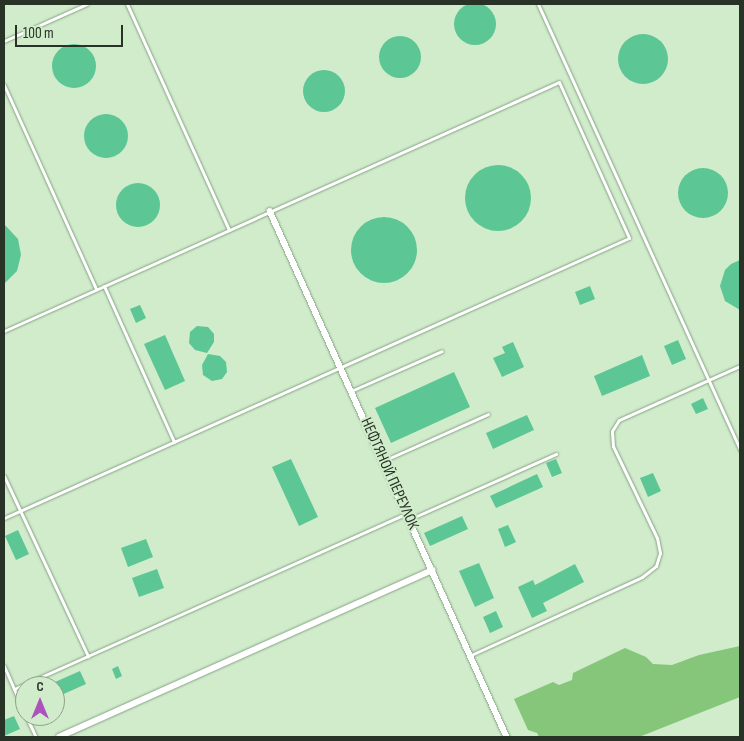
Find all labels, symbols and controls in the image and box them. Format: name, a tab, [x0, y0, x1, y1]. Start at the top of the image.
scale bar	[18, 15, 125, 47]
text: 100 m	[23, 24, 54, 43]
street label: НЕФТЯНОЙ ПЕРЕУЛОК	[356, 415, 422, 533]
north arrow	[15, 676, 65, 726]
text: С	[36, 678, 44, 695]

